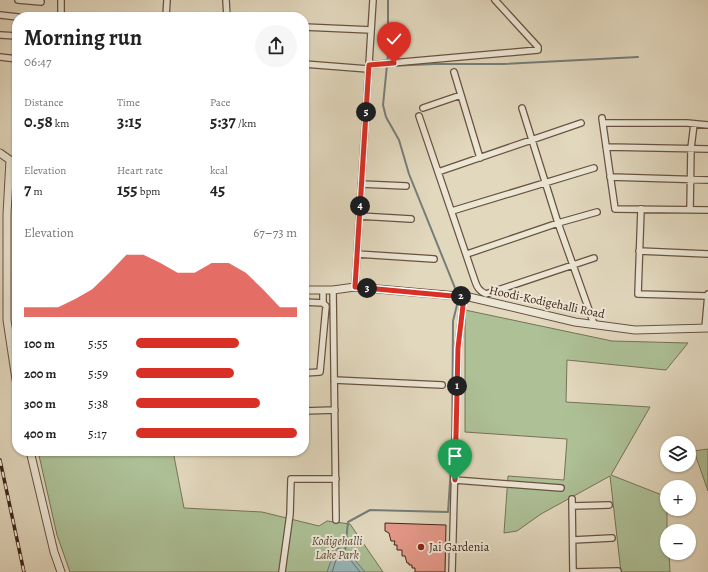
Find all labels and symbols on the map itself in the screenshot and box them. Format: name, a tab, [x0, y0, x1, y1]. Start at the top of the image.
pin	[377, 22, 411, 63]
pin: 5	[356, 102, 376, 122]
pin: 4	[350, 196, 370, 216]
pin: 3	[357, 278, 377, 298]
street label: Hoodi-Kodigehalli Road	[488, 282, 607, 322]
pin: 2	[451, 286, 471, 306]
pin: 1	[447, 376, 467, 396]
pin	[438, 439, 472, 480]
park label: Kodigehalli Lake Park	[312, 533, 362, 563]
place label: Jai Gardenia	[429, 539, 490, 555]
marker: Jai Gardenia	[416, 542, 426, 552]

